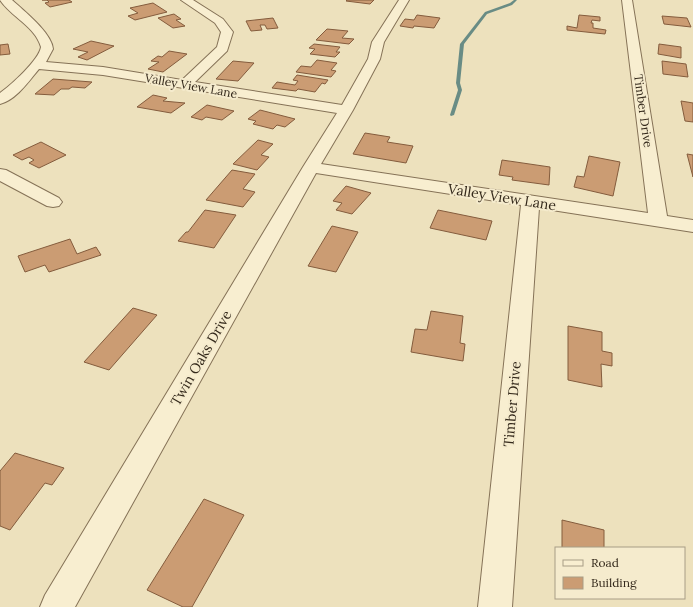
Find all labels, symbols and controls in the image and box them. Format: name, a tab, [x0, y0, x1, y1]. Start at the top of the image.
street label: Valley View Lane	[143, 70, 239, 101]
street label: Timber Drive	[631, 73, 656, 149]
street label: Valley View Lane	[446, 179, 558, 214]
street label: Twin Oaks Drive	[166, 307, 236, 409]
street label: Timber Drive	[499, 360, 525, 448]
legend	[555, 547, 685, 599]
text: Road	[591, 555, 619, 570]
text: Building	[591, 575, 637, 590]

